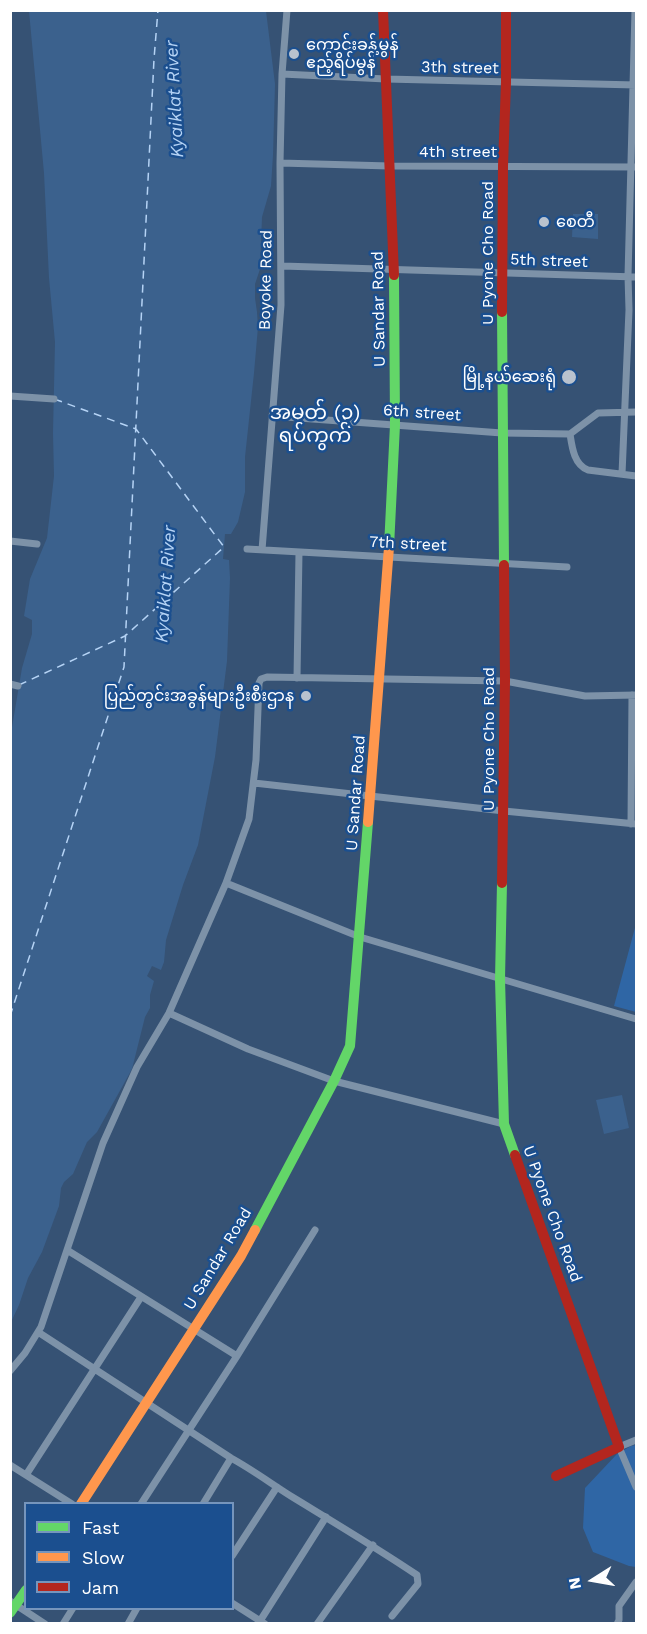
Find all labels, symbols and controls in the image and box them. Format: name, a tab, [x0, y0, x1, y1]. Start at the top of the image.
place label: ကောင်းခန့်မွန် ဧည့်ရိပ်မွန်	[306, 35, 399, 73]
water label: Kyaiklat River	[161, 40, 189, 158]
marker: ကောင်းခန့်မွန် ဧည့်ရိပ်မွန်	[287, 47, 301, 61]
street label: 3th street	[421, 58, 499, 78]
street label: 4th street	[419, 142, 497, 162]
street label: U Pyone Cho Road	[478, 181, 498, 325]
place label: စေတီ	[556, 212, 595, 232]
marker: စေတီ	[537, 215, 551, 229]
street label: Boyoke Road	[256, 230, 276, 330]
street label: 5th street	[510, 250, 588, 272]
street label: U Sandar Road	[368, 251, 390, 367]
place label: မြို့နယ်ဆေးရုံ	[463, 367, 556, 387]
marker: မြို့နယ်ဆေးရုံ	[560, 368, 578, 386]
district label: အမှတ် (၃) ရပ်ကွက်	[270, 401, 360, 448]
street label: 6th street	[382, 401, 462, 425]
water label: Kyaiklat River	[151, 525, 181, 643]
street label: 7th street	[369, 532, 447, 556]
street label: U Pyone Cho Road	[479, 667, 499, 811]
place label: ပြည်တွင်းအခွန်များဦးစီးဌာန	[104, 686, 294, 706]
marker: ပြည်တွင်းအခွန်များဦးစီးဌာန	[299, 689, 313, 703]
street label: U Sandar Road	[342, 734, 370, 852]
street label: U Pyone Cho Road	[518, 1143, 586, 1285]
street label: U Sandar Road	[180, 1204, 256, 1314]
legend	[24, 1502, 234, 1610]
text: Fast	[82, 1517, 119, 1538]
text: Slow	[82, 1547, 125, 1568]
north arrow	[563, 1550, 623, 1610]
text: N	[564, 1576, 585, 1591]
text: Jam	[82, 1577, 119, 1598]

